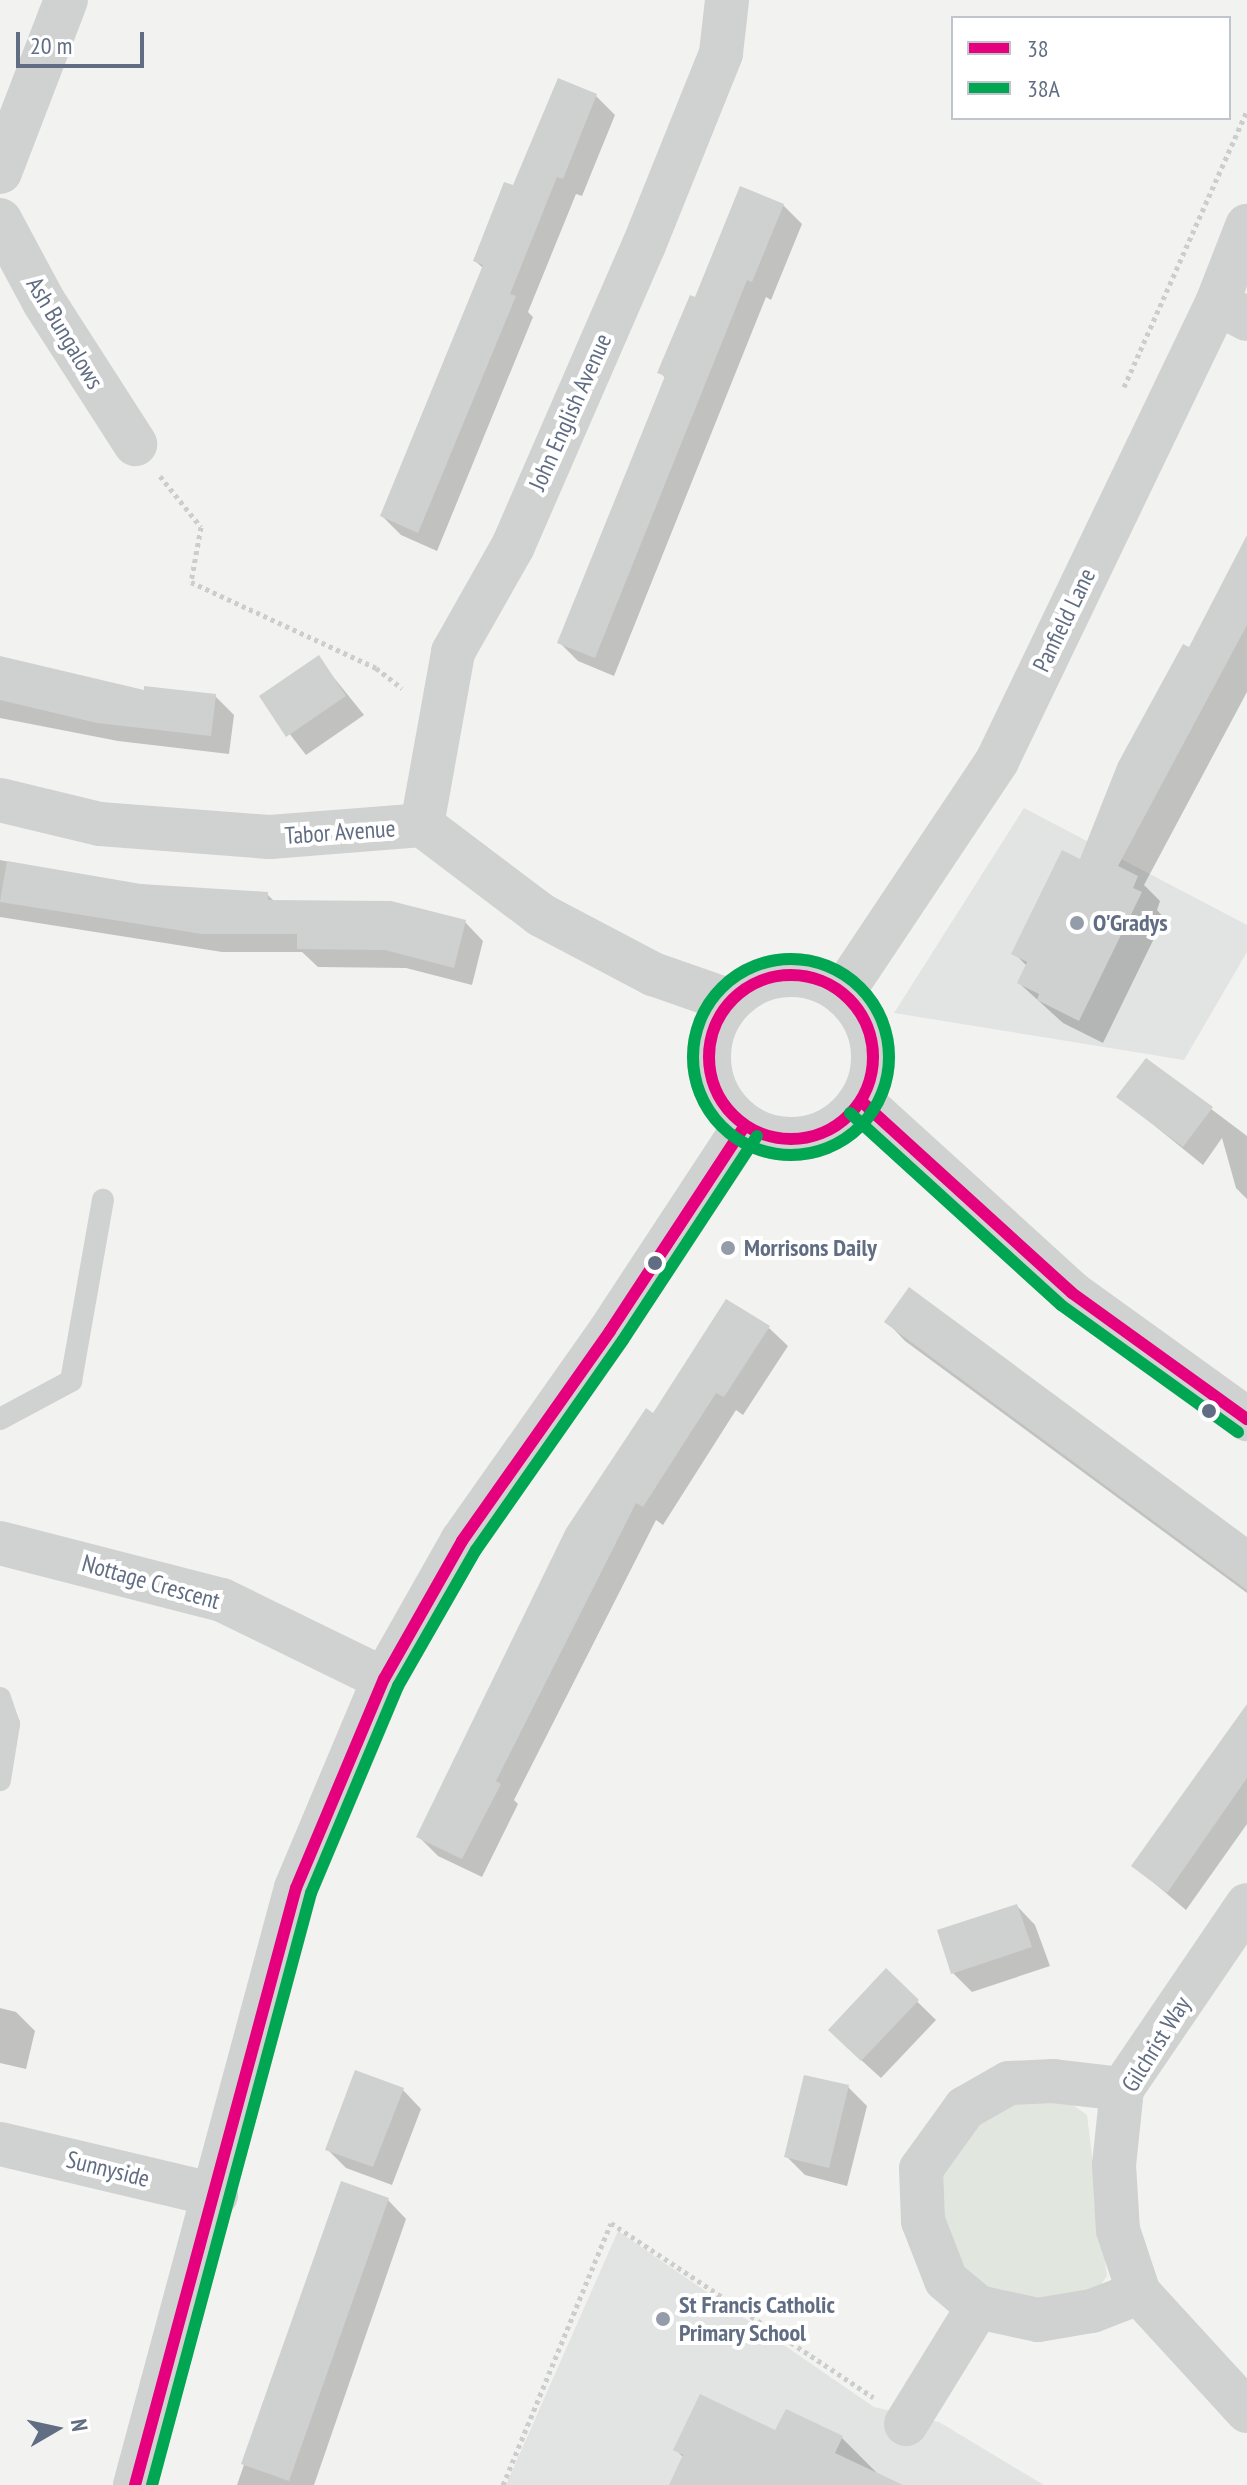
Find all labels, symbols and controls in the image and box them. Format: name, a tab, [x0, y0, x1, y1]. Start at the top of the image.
scale bar	[20, 16, 148, 66]
legend	[951, 16, 1231, 120]
text: 20 m	[30, 30, 72, 61]
text: 38	[1027, 33, 1049, 64]
text: 38A	[1027, 73, 1060, 104]
street label: Ash Bungalows	[20, 272, 110, 394]
street label: John English Avenue	[523, 329, 617, 495]
street label: Panfield Lane	[1027, 564, 1101, 676]
street label: Tabor Avenue	[283, 814, 397, 850]
place label: O'Gradys	[1093, 909, 1168, 937]
marker: O'Gradys	[1068, 914, 1086, 932]
place label: Morrisons Daily	[744, 1234, 877, 1262]
marker: Morrisons Daily	[719, 1239, 737, 1257]
unlabelled marker	[647, 1255, 663, 1271]
unlabelled marker	[1201, 1403, 1217, 1419]
street label: Nottage Crescent	[79, 1549, 223, 1615]
street label: Gilchrist Way	[1115, 1991, 1197, 2097]
street label: Sunnyside	[64, 2145, 152, 2193]
place label: St Francis Catholic Primary School	[679, 2291, 835, 2347]
marker: St Francis Catholic Primary School	[654, 2310, 672, 2328]
north arrow	[16, 2389, 96, 2469]
text: N	[65, 2417, 94, 2433]

